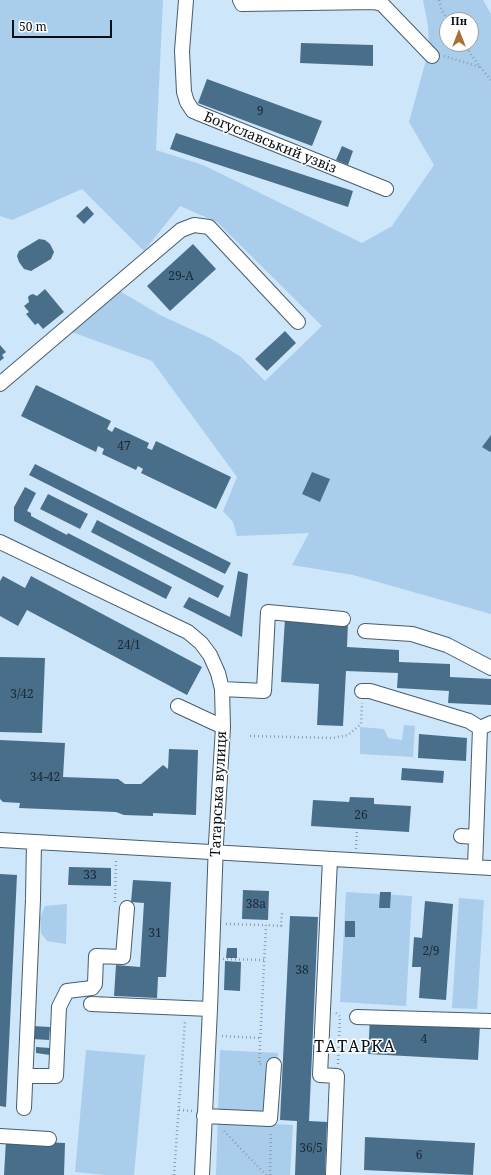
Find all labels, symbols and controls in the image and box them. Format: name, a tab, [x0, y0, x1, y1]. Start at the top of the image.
scale bar	[14, 12, 114, 38]
north arrow	[439, 12, 479, 52]
text: Пн	[451, 13, 467, 28]
text: 50 m	[19, 18, 47, 35]
house number: 9	[257, 105, 263, 119]
street label: Богуславський узвіз	[201, 109, 339, 177]
house number: 29-А	[168, 270, 194, 284]
house number: 47	[117, 440, 131, 454]
house number: 24/1	[117, 639, 141, 653]
house number: 3/42	[10, 688, 34, 702]
street label: Татарська вулиця	[207, 730, 231, 858]
house number: 34-42	[30, 771, 60, 785]
house number: 26	[354, 809, 368, 823]
house number: 33	[83, 869, 97, 883]
house number: 38а	[246, 898, 266, 912]
house number: 31	[148, 927, 162, 941]
house number: 2/9	[423, 945, 439, 959]
house number: 38	[295, 964, 309, 978]
house number: 4	[421, 1033, 427, 1047]
district label: ТАТАРКА	[314, 1037, 396, 1057]
house number: 36/5	[299, 1142, 323, 1156]
house number: 6	[416, 1149, 422, 1163]

